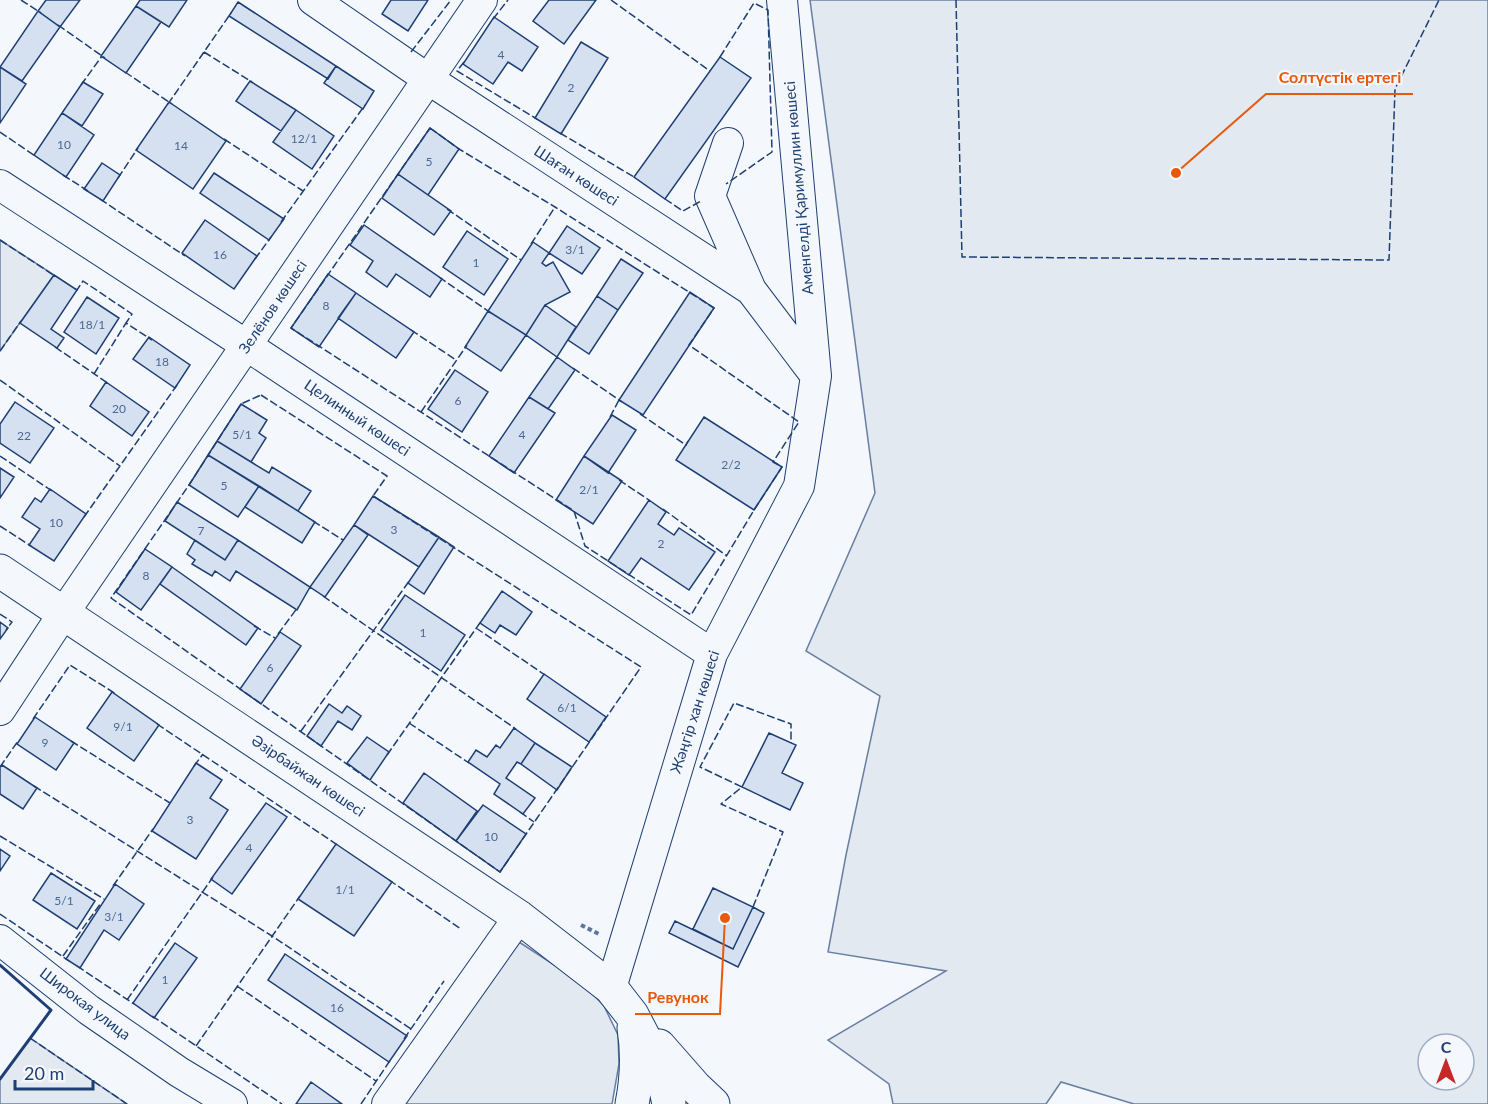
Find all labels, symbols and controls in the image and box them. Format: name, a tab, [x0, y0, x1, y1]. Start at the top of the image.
house number: 4	[498, 47, 505, 62]
callout: Солтүстік ертегі	[1266, 60, 1413, 94]
text: Солтүстік ертегі	[1279, 67, 1401, 86]
house number: 2	[568, 80, 575, 95]
street label: Аменгелді Қаримуллин көшесі	[780, 80, 816, 296]
house number: 12/1	[291, 131, 317, 146]
house number: 10	[57, 137, 71, 152]
house number: 14	[174, 138, 188, 153]
street label: Шаған көшесі	[531, 141, 622, 209]
house number: 5	[426, 154, 433, 169]
house number: 3/1	[565, 242, 585, 257]
house number: 16	[213, 247, 227, 262]
house number: 1	[473, 255, 480, 270]
street label: Зелёнов көшесі	[234, 256, 310, 356]
house number: 8	[323, 298, 330, 313]
house number: 18/1	[79, 317, 105, 332]
house number: 18	[155, 354, 169, 369]
street label: Целинный көшесі	[301, 375, 414, 459]
house number: 6	[455, 393, 462, 408]
house number: 20	[112, 401, 126, 416]
house number: 5/1	[232, 427, 252, 442]
house number: 4	[519, 427, 526, 442]
house number: 22	[17, 428, 31, 443]
house number: 2/2	[721, 457, 741, 472]
house number: 5	[221, 478, 228, 493]
house number: 2/1	[579, 482, 599, 497]
house number: 10	[49, 515, 63, 530]
house number: 3	[391, 522, 398, 537]
house number: 7	[198, 523, 205, 538]
house number: 2	[658, 536, 665, 551]
house number: 8	[143, 568, 150, 583]
house number: 1	[420, 625, 427, 640]
street label: Жәңгір хан көшесі	[666, 648, 722, 776]
house number: 6	[267, 660, 274, 675]
house number: 6/1	[557, 700, 577, 715]
house number: 9/1	[113, 719, 133, 734]
street label: Әзірбайжан көшесі	[248, 731, 369, 820]
house number: 9	[42, 735, 49, 750]
house number: 3	[187, 812, 194, 827]
house number: 10	[484, 829, 498, 844]
house number: 4	[246, 840, 253, 855]
house number: 1/1	[335, 882, 355, 897]
house number: 5/1	[54, 893, 74, 908]
house number: 3/1	[104, 909, 124, 924]
street label: Широкая улица	[37, 963, 135, 1043]
house number: 1	[162, 972, 169, 987]
callout: Ревунок	[635, 980, 720, 1014]
text: Ревунок	[647, 987, 709, 1006]
house number: 16	[330, 1000, 344, 1015]
north arrow	[1416, 1032, 1476, 1092]
text: С	[1441, 1037, 1452, 1056]
scale bar	[15, 1053, 93, 1091]
text: 20 m	[24, 1062, 64, 1084]

